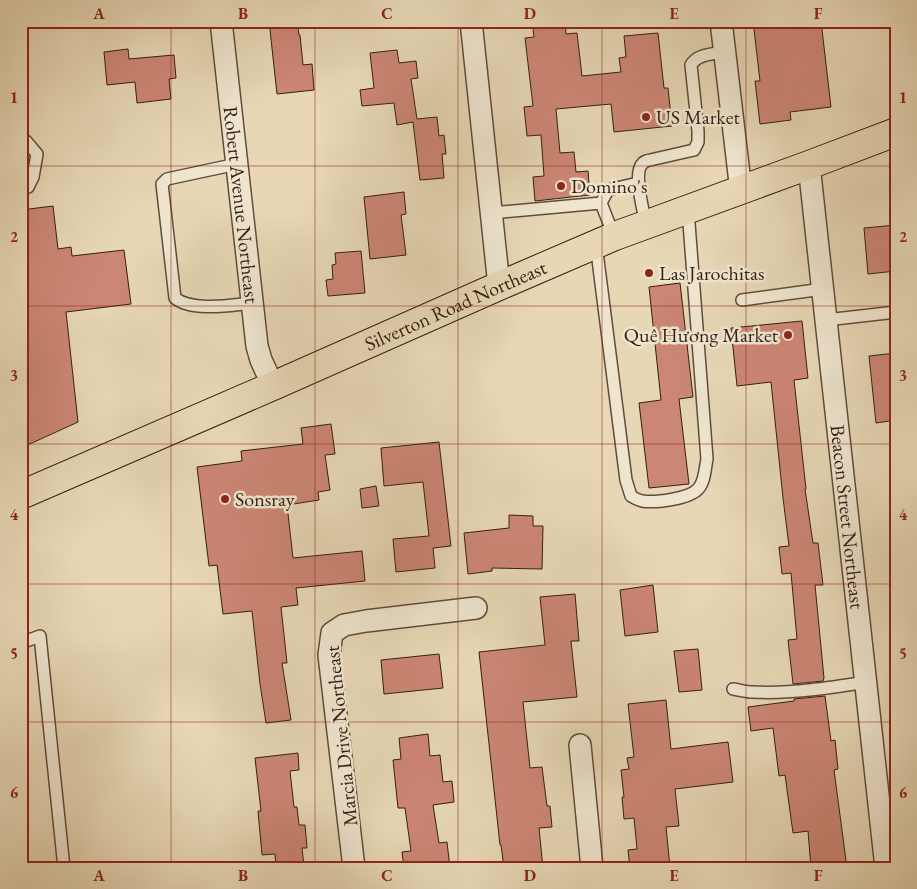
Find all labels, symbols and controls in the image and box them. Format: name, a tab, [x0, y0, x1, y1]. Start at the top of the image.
text: A	[92, 3, 105, 24]
text: B	[238, 3, 248, 24]
text: C	[381, 3, 393, 24]
text: D	[524, 3, 536, 24]
text: E	[669, 3, 679, 24]
text: F	[814, 3, 823, 24]
text: 1	[10, 87, 18, 108]
text: 1	[899, 87, 907, 108]
place label: US Market	[656, 104, 741, 130]
street label: Robert Avenue Northeast	[218, 105, 265, 306]
marker: US Market	[640, 111, 652, 123]
place label: Domino's	[571, 173, 647, 199]
marker: Domino's	[555, 180, 567, 192]
text: 2	[10, 226, 19, 247]
text: 2	[899, 226, 908, 247]
street label: Silverton Road Northeast	[361, 254, 551, 357]
place label: Las Jarochitas	[659, 260, 765, 286]
marker: Las Jarochitas	[643, 267, 655, 279]
place label: Quê Hương Market	[624, 322, 779, 348]
marker: Quê Hương Market	[782, 329, 794, 341]
text: 3	[10, 365, 18, 386]
text: 3	[899, 365, 907, 386]
street label: Beacon Street Northeast	[825, 423, 871, 611]
place label: Sonsray	[235, 486, 295, 512]
marker: Sonsray	[219, 493, 231, 505]
text: 4	[10, 504, 19, 525]
text: 4	[899, 504, 908, 525]
text: 5	[10, 643, 18, 664]
text: 5	[899, 643, 907, 664]
street label: Marcia Drive Northeast	[319, 644, 363, 828]
text: 6	[10, 782, 19, 803]
text: 6	[899, 782, 908, 803]
text: A	[92, 865, 105, 886]
text: B	[238, 865, 248, 886]
text: C	[381, 865, 393, 886]
text: D	[524, 865, 536, 886]
text: E	[669, 865, 679, 886]
text: F	[814, 865, 823, 886]

